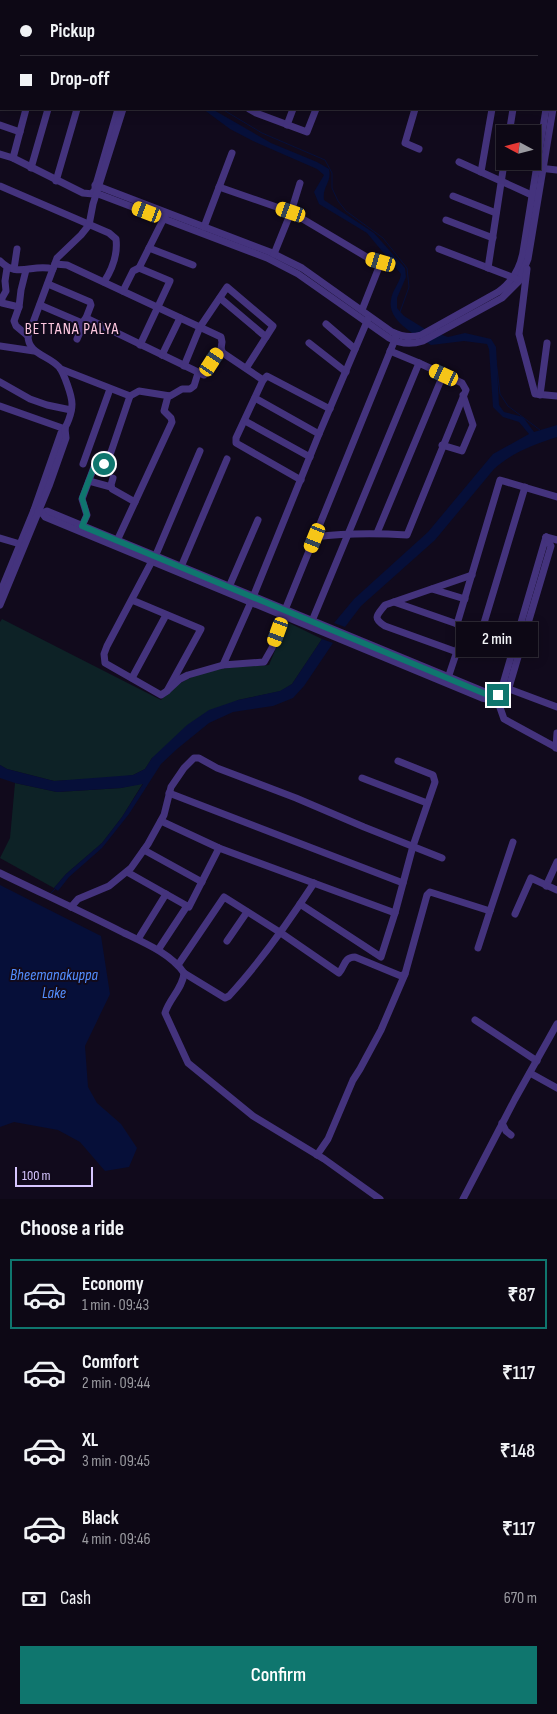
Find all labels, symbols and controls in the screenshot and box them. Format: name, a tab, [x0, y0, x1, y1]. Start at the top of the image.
text: Pickup	[50, 20, 95, 43]
text: Drop-off	[50, 68, 110, 91]
north arrow	[496, 125, 541, 170]
map controls	[496, 125, 541, 170]
car	[130, 200, 163, 224]
car	[274, 200, 307, 224]
car	[364, 251, 397, 273]
district label: BETTANA PALYA	[25, 320, 119, 339]
car	[197, 345, 226, 379]
car	[427, 362, 460, 388]
route start	[93, 453, 115, 475]
car	[302, 521, 327, 555]
car	[265, 615, 290, 649]
callout: 2 min	[457, 622, 539, 658]
text: 2 min	[482, 630, 512, 649]
route end	[487, 684, 509, 706]
water label: Bheemanakuppa Lake	[10, 966, 98, 1003]
scale bar	[15, 1164, 92, 1187]
text: 100 m	[22, 1167, 51, 1184]
text: Choose a ride	[20, 1215, 124, 1242]
icon: car	[22, 1272, 67, 1317]
text: Economy	[82, 1273, 144, 1296]
text: ₹87	[507, 1284, 535, 1307]
text: 1 min · 09:43	[82, 1296, 149, 1315]
icon: car	[22, 1350, 67, 1395]
text: Comfort	[82, 1351, 139, 1374]
text: ₹117	[502, 1362, 535, 1385]
text: 2 min · 09:44	[82, 1374, 150, 1393]
icon: car	[22, 1428, 67, 1473]
text: XL	[82, 1429, 98, 1452]
text: ₹148	[500, 1440, 535, 1463]
text: 3 min · 09:45	[82, 1452, 150, 1471]
icon: car	[22, 1506, 67, 1551]
text: Black	[82, 1507, 119, 1530]
text: ₹117	[502, 1518, 535, 1541]
text: 4 min · 09:46	[82, 1530, 151, 1549]
icon: cash	[20, 1585, 48, 1613]
text: Cash	[60, 1587, 91, 1610]
text: 670 m	[504, 1589, 537, 1608]
button: Confirm	[20, 1646, 537, 1704]

